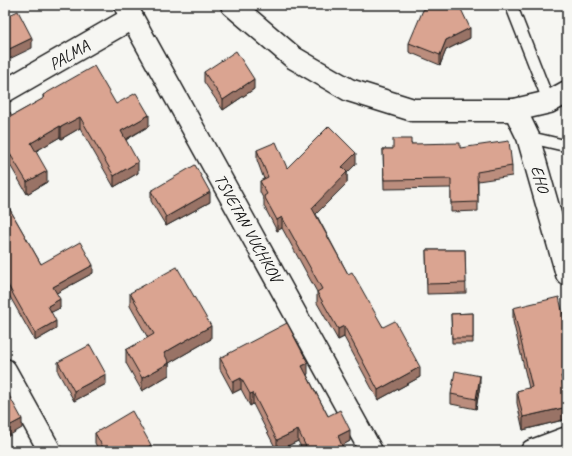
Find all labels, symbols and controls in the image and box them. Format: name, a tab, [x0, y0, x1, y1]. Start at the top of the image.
street label: PALMA	[45, 35, 93, 75]
street label: EHO	[526, 163, 554, 196]
street label: TSVETAN VUCHKOV	[210, 170, 288, 289]

